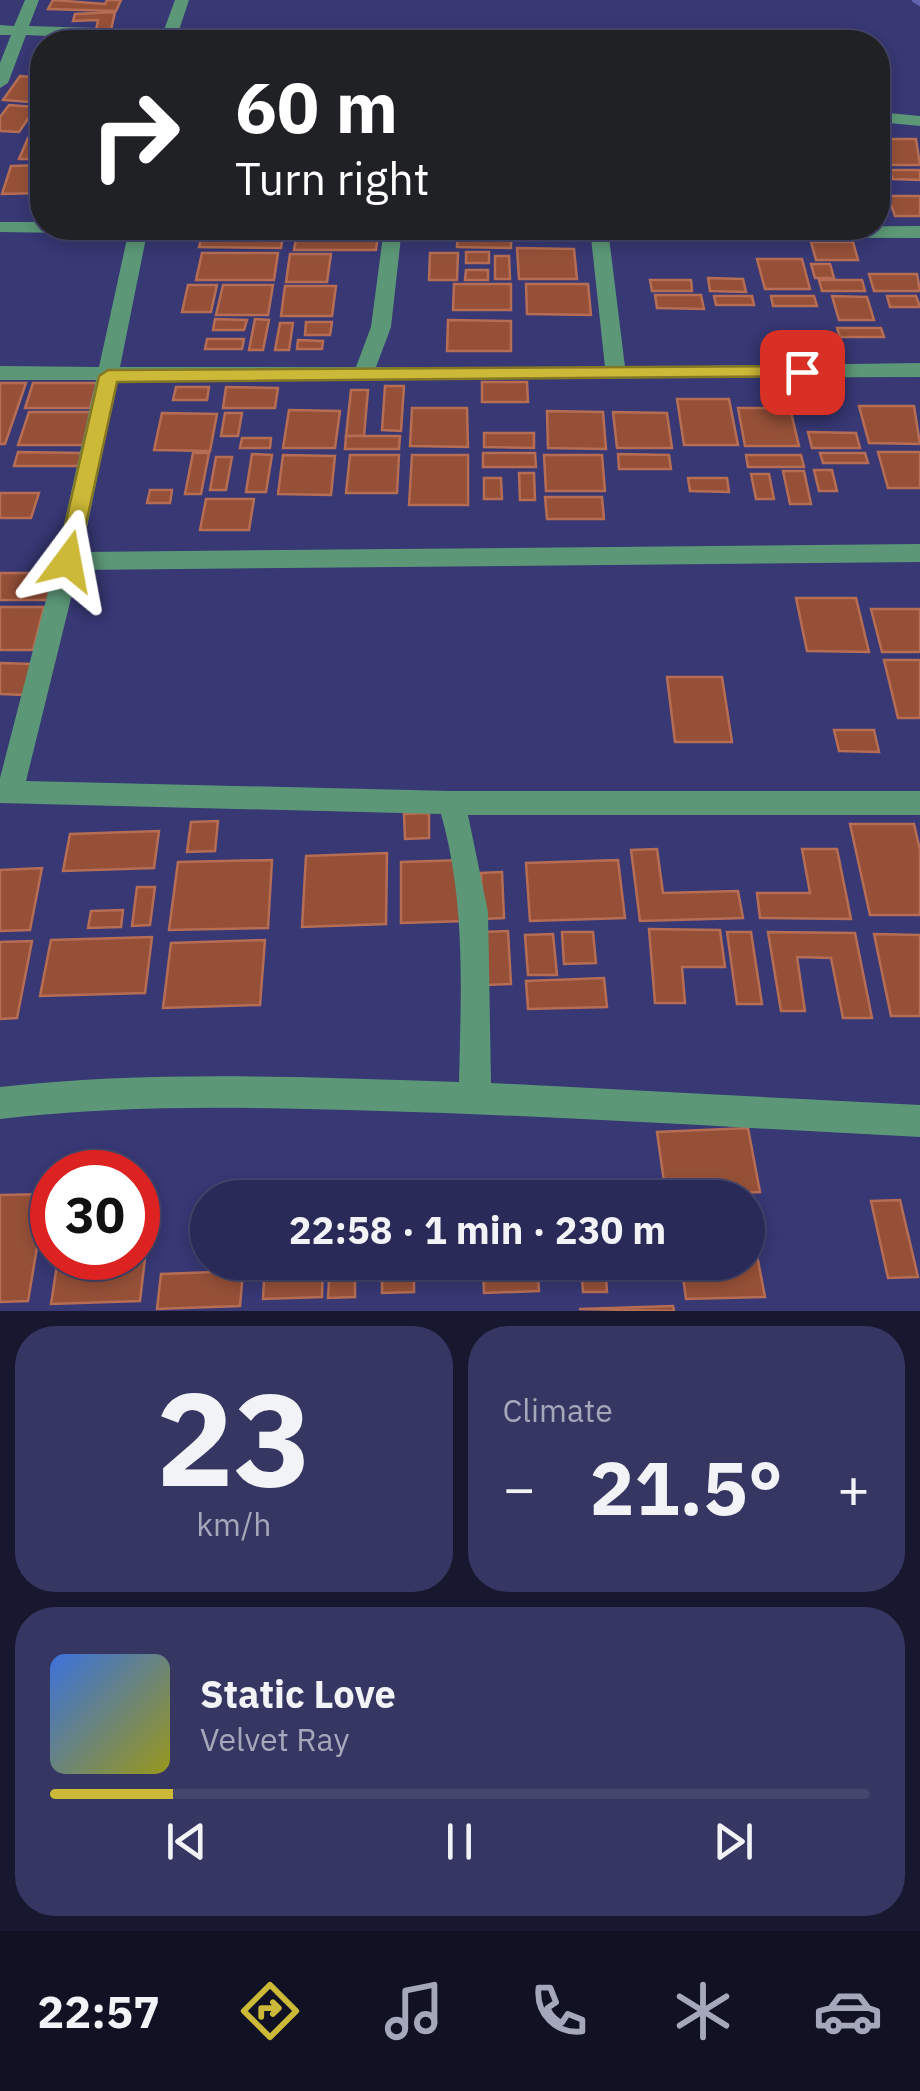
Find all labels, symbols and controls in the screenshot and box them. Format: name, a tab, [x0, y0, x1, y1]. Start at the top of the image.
text: 60 m	[235, 61, 398, 152]
icon: right	[70, 70, 200, 200]
text: Turn right	[235, 149, 430, 207]
pin	[760, 330, 845, 415]
icon: arrive	[775, 345, 830, 400]
position arrow	[16, 509, 120, 613]
speed limit sign: 30	[30, 1150, 160, 1280]
text: 22:58 · 1 min · 230 m	[289, 1205, 666, 1254]
text: 23	[156, 1353, 312, 1522]
text: Climate	[503, 1389, 613, 1431]
text: 21.5°	[589, 1438, 783, 1536]
text: −	[503, 1452, 536, 1523]
text: +	[837, 1452, 870, 1523]
text: km/h	[196, 1503, 271, 1545]
text: Static Love	[200, 1669, 396, 1718]
text: Velvet Ray	[200, 1718, 349, 1760]
icon: previous	[159, 1814, 214, 1869]
icon: pause	[432, 1814, 487, 1869]
icon: next	[706, 1814, 761, 1869]
icon: directions	[235, 1976, 305, 2046]
icon: music	[379, 1976, 449, 2046]
icon: phone	[524, 1976, 594, 2046]
icon: climate	[668, 1976, 738, 2046]
icon: car	[813, 1976, 883, 2046]
text: 22:57	[37, 1982, 160, 2040]

